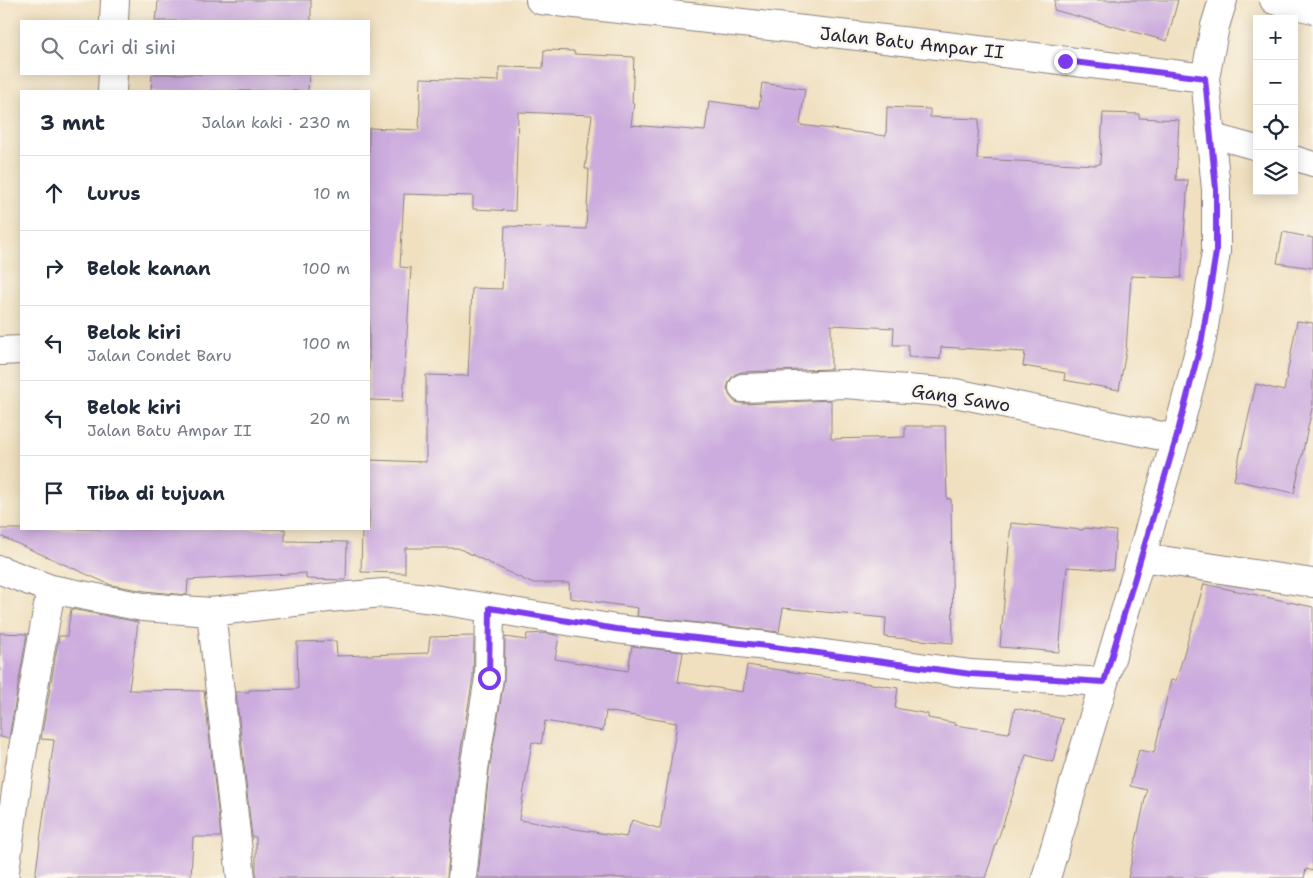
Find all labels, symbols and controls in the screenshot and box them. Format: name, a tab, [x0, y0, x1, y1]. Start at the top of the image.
map controls	[1253, 15, 1298, 195]
button: +	[1253, 15, 1298, 60]
search box	[20, 20, 370, 75]
street label: Jalan Batu Ampar II	[819, 21, 1005, 65]
icon: search	[38, 34, 66, 62]
text: Cari di sini	[78, 35, 176, 60]
route end	[1054, 50, 1077, 73]
button: −	[1253, 60, 1298, 105]
button: locate	[1253, 105, 1298, 150]
text: 3 mnt	[40, 109, 105, 137]
text: Jalan kaki · 230 m	[202, 112, 350, 133]
button: layers	[1253, 150, 1298, 195]
icon: ahead	[40, 179, 68, 207]
text: Lurus	[87, 181, 141, 206]
text: 10 m	[313, 183, 350, 204]
icon: right	[40, 254, 68, 282]
text: Belok kanan	[87, 256, 211, 281]
text: 100 m	[302, 258, 350, 279]
text: Belok kiri	[87, 320, 181, 345]
icon: left	[40, 329, 68, 357]
text: 100 m	[302, 333, 350, 354]
text: Jalan Condet Baru	[87, 345, 232, 366]
street label: Gang Sawo	[910, 378, 1012, 418]
text: Belok kiri	[87, 395, 181, 420]
icon: left	[40, 404, 68, 432]
text: 20 m	[309, 408, 350, 429]
text: Jalan Batu Ampar II	[87, 420, 252, 441]
icon: arrive	[40, 479, 68, 507]
text: Tiba di tujuan	[87, 481, 225, 506]
route start	[478, 667, 501, 690]

